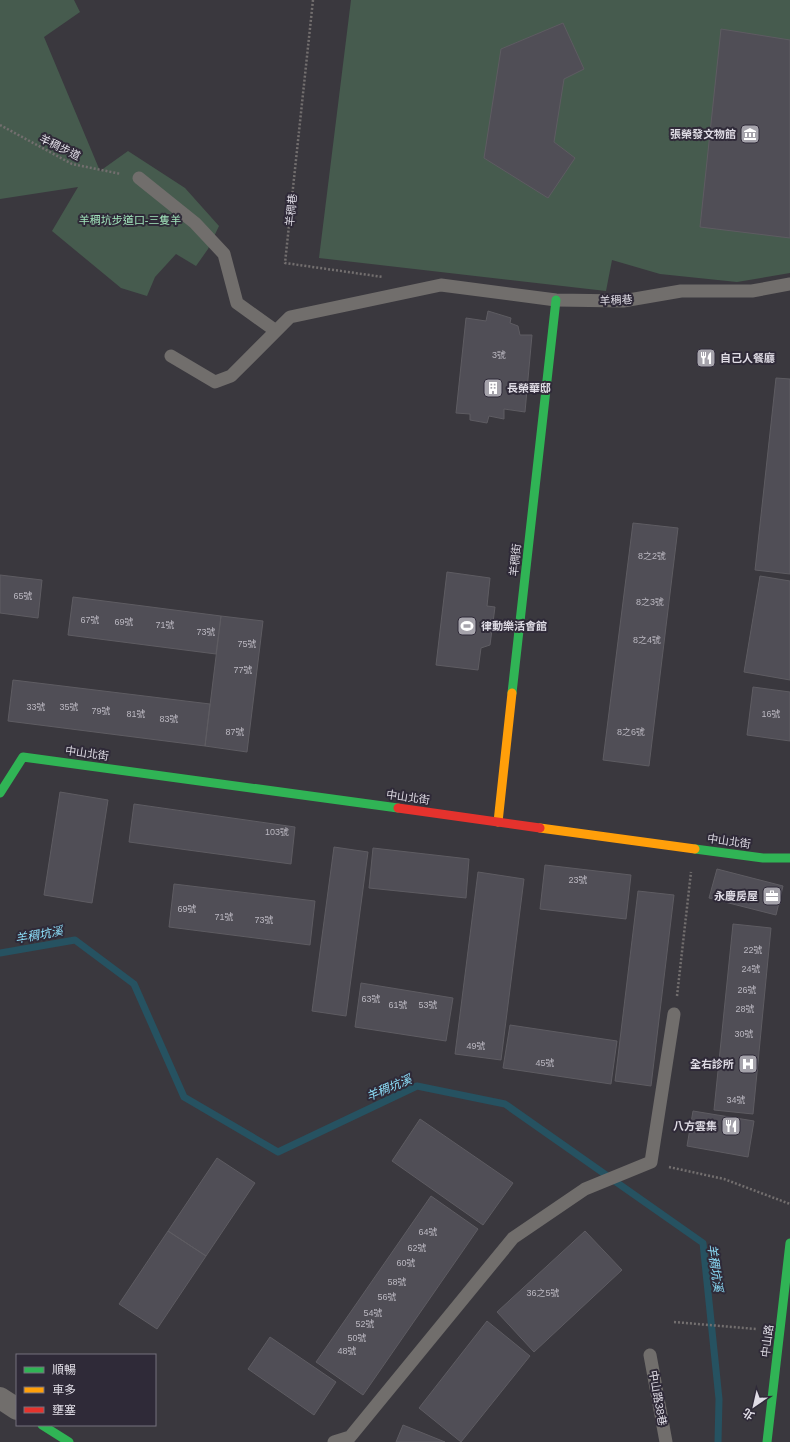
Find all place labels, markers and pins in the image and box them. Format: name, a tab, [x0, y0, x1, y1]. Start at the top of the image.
museum icon: 張榮發文物館	[739, 123, 761, 145]
place label: 張榮發文物館	[670, 128, 736, 140]
restaurant icon: 自己人餐廳	[695, 347, 717, 369]
place label: 自己人餐廳	[720, 352, 775, 364]
building icon: 長榮華邸	[482, 377, 504, 399]
place label: 長榮華邸	[507, 382, 551, 394]
sports icon: 律動樂活會館	[456, 615, 478, 637]
place label: 律動樂活會館	[481, 620, 547, 632]
office icon: 永慶房屋	[761, 885, 783, 907]
place label: 永慶房屋	[714, 890, 758, 902]
hospital icon: 全右診所	[737, 1053, 759, 1075]
place label: 全右診所	[690, 1058, 734, 1070]
restaurant icon: 八方雲集	[720, 1115, 742, 1137]
place label: 八方雲集	[673, 1120, 717, 1132]

